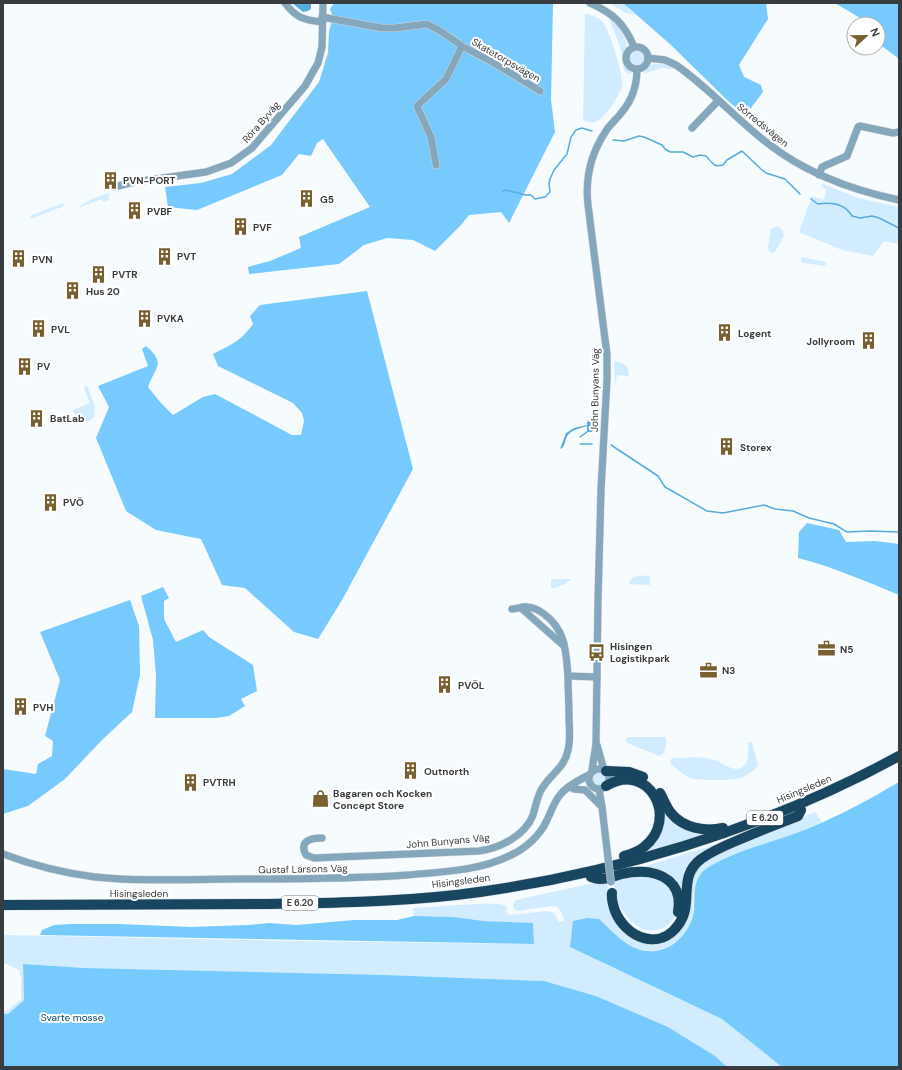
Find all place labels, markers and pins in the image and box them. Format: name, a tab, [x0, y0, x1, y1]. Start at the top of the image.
building icon: PVN-PORT	[100, 170, 120, 190]
place label: PVN-PORT	[123, 174, 176, 187]
building icon: G5	[297, 189, 317, 209]
place label: G5	[320, 193, 334, 206]
building icon: PVBF	[124, 201, 144, 221]
place label: PVBF	[147, 205, 173, 218]
building icon: PVF	[230, 217, 250, 237]
place label: PVF	[253, 221, 272, 234]
building icon: PVT	[154, 246, 174, 266]
building icon: PVN	[9, 249, 29, 269]
place label: PVT	[177, 250, 196, 263]
place label: PVN	[32, 253, 53, 266]
building icon: PVTR	[89, 264, 109, 284]
place label: PVTR	[112, 268, 137, 281]
building icon: Hus 20	[63, 281, 83, 301]
place label: Hus 20	[86, 285, 120, 298]
building icon: PVKA	[134, 308, 154, 328]
place label: PVKA	[157, 312, 184, 325]
building icon: PVL	[28, 319, 48, 339]
place label: PVL	[51, 323, 70, 336]
building icon: Logent	[715, 323, 735, 343]
place label: Logent	[738, 327, 771, 340]
building icon: Jollyroom	[858, 331, 878, 351]
place label: Jollyroom	[806, 335, 855, 348]
building icon: PV	[14, 356, 34, 376]
place label: PV	[37, 360, 50, 373]
building icon: BatLab	[27, 408, 47, 428]
place label: BatLab	[50, 412, 85, 425]
building icon: Storex	[717, 437, 737, 457]
place label: Storex	[740, 441, 772, 454]
building icon: PVÖ	[40, 492, 60, 512]
place label: PVÖ	[63, 496, 84, 509]
office icon: N5	[817, 639, 837, 659]
place label: Hisingen Logistikpark	[610, 640, 670, 665]
bus stop icon: Hisingen Logistikpark	[587, 642, 607, 662]
place label: N5	[840, 643, 854, 656]
office icon: N3	[699, 660, 719, 680]
place label: N3	[722, 664, 735, 677]
building icon: PVÖL	[435, 675, 455, 695]
place label: PVÖL	[458, 679, 485, 692]
building icon: PVH	[10, 697, 30, 717]
place label: PVH	[33, 701, 53, 714]
building icon: Outnorth	[401, 761, 421, 781]
place label: Outnorth	[424, 765, 469, 778]
building icon: PVTRH	[180, 772, 200, 792]
place label: PVTRH	[203, 776, 236, 789]
place label: Bagaren och Kocken Concept Store	[333, 787, 432, 812]
shop icon: Bagaren och Kocken Concept Store	[310, 789, 330, 809]

